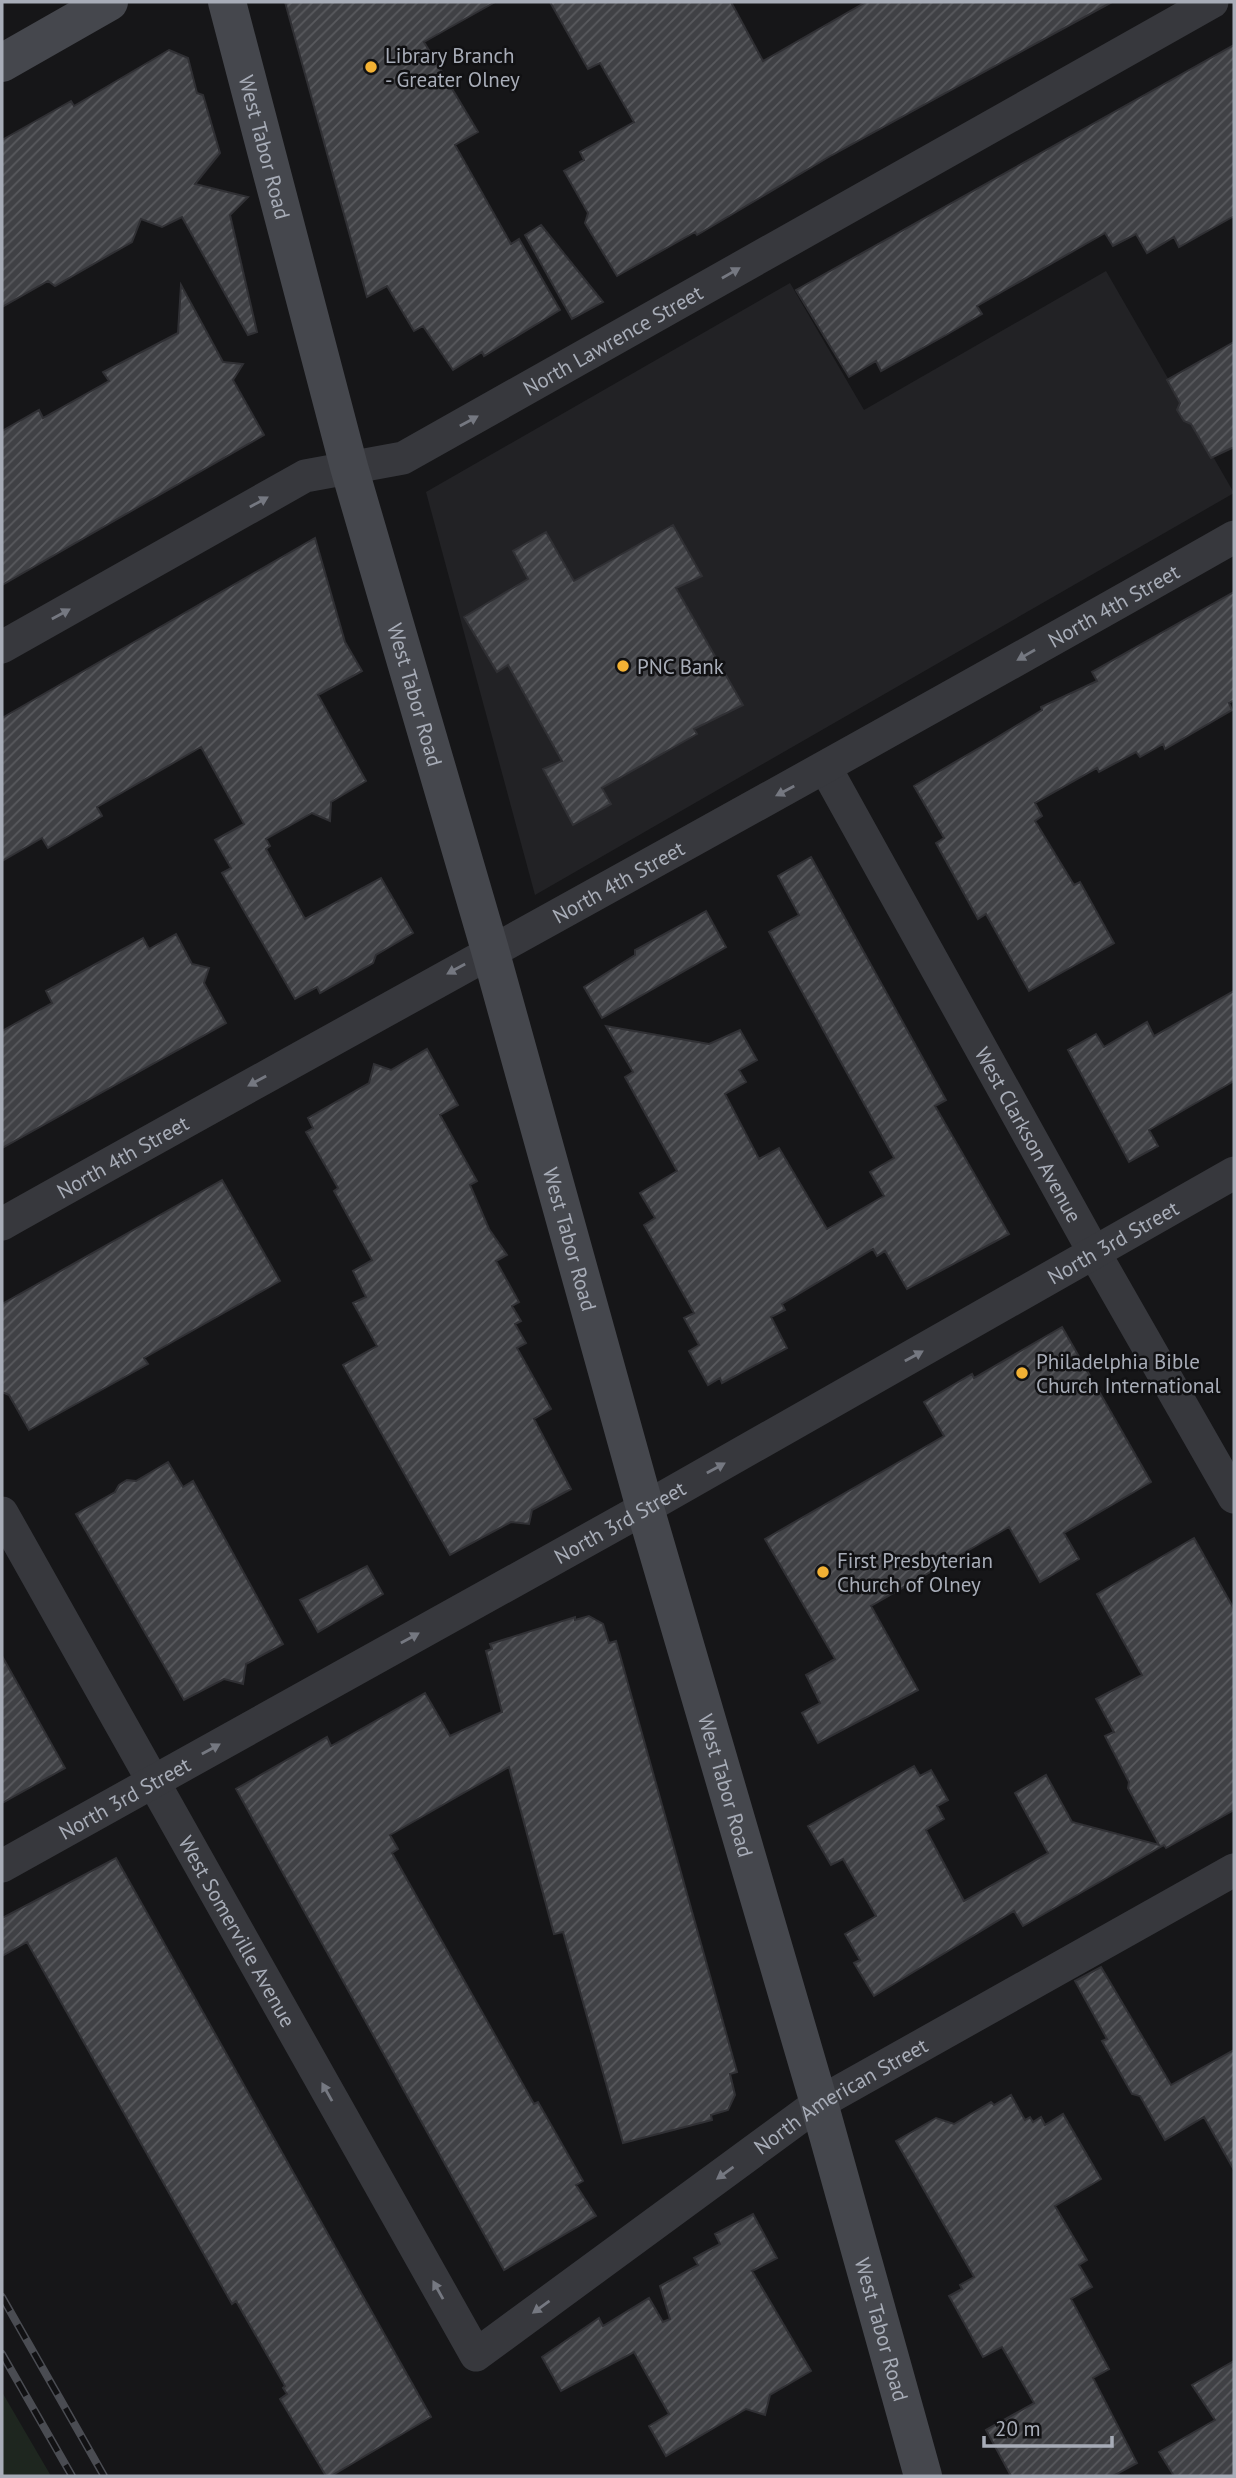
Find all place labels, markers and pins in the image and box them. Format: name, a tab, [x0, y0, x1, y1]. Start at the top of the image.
place label: Library Branch - Greater Olney	[385, 42, 520, 93]
marker: Library Branch - Greater Olney	[363, 59, 379, 75]
place label: PNC Bank	[637, 653, 724, 680]
marker: PNC Bank	[615, 658, 631, 674]
place label: Philadelphia Bible Church International	[1036, 1348, 1221, 1399]
marker: Philadelphia Bible Church International	[1014, 1365, 1030, 1381]
place label: First Presbyterian Church of Olney	[837, 1547, 993, 1598]
marker: First Presbyterian Church of Olney	[815, 1564, 831, 1580]

